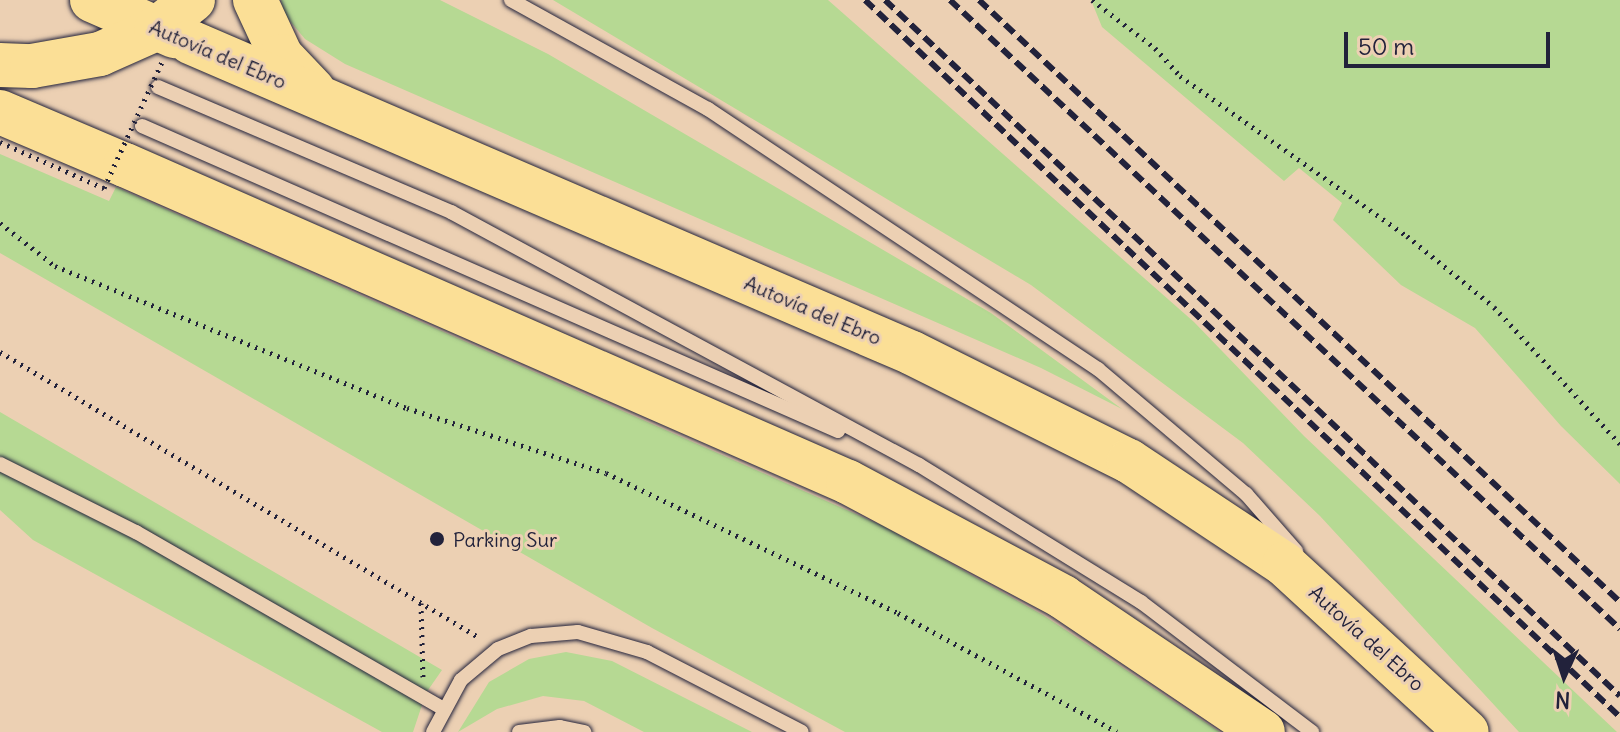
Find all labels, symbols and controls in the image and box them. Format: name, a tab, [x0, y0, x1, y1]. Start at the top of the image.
street label: Autovía del Ebro	[146, 14, 290, 94]
scale bar	[1348, 16, 1554, 66]
text: 50 m	[1358, 31, 1414, 61]
street label: Autovía del Ebro	[741, 270, 885, 350]
place label: Parking Sur	[453, 527, 557, 551]
marker: Parking Sur	[428, 530, 446, 548]
street label: Autovía del Ebro	[1305, 580, 1429, 696]
north arrow	[1524, 636, 1604, 716]
text: N	[1554, 686, 1571, 714]

